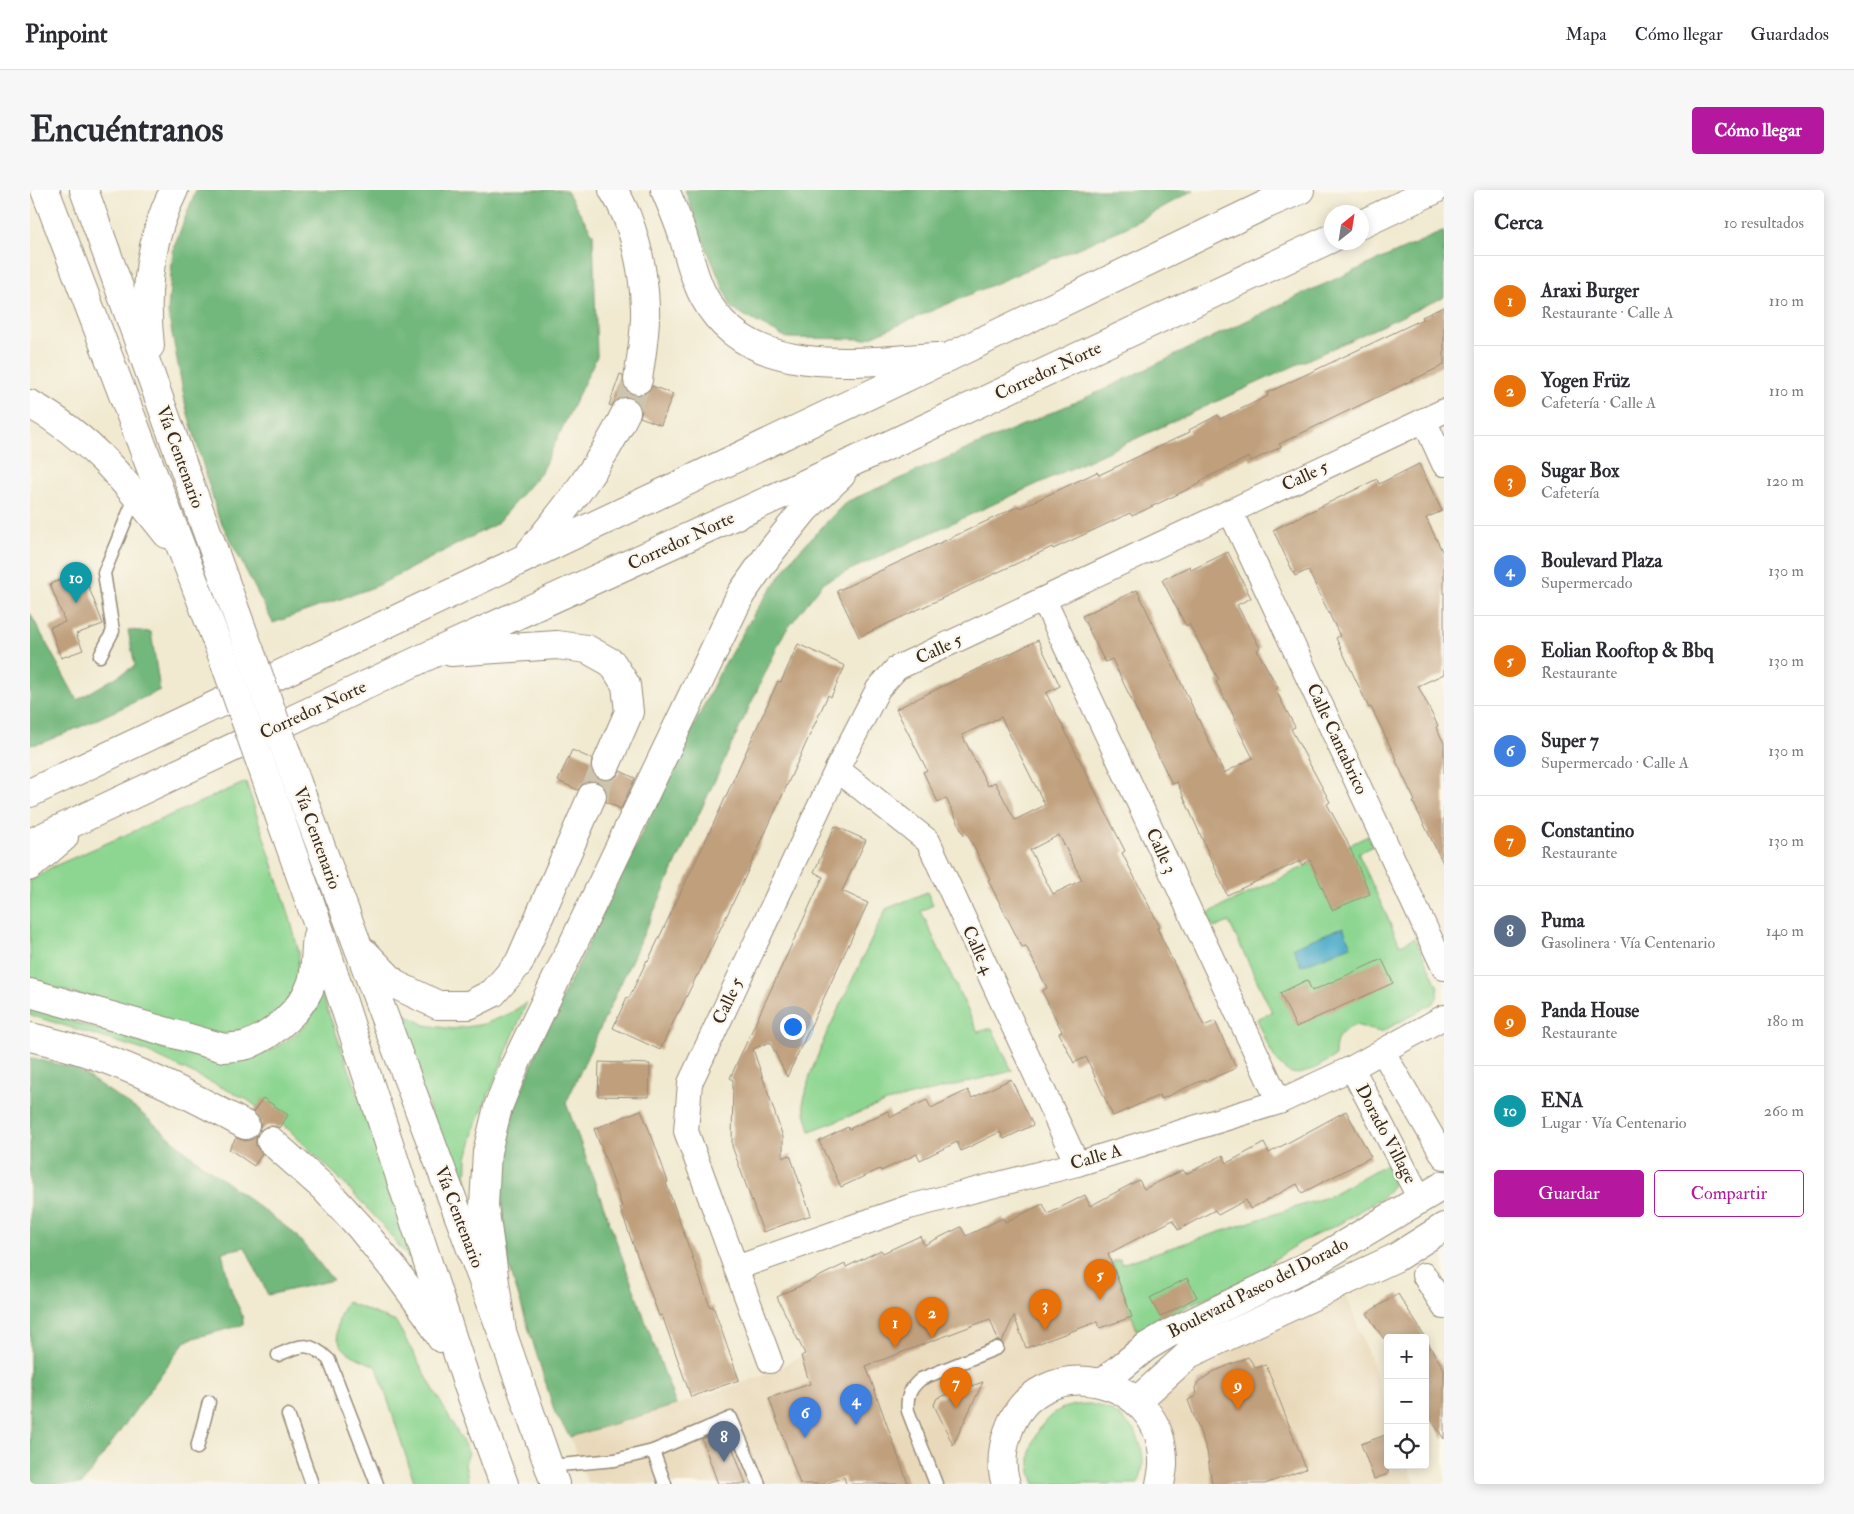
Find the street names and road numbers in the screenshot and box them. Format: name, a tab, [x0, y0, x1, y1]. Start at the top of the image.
street label: Corredor Norte	[991, 336, 1105, 406]
street label: Vía Centenario	[151, 403, 209, 512]
street label: Calle 5	[1278, 455, 1332, 497]
street label: Corredor Norte	[624, 506, 738, 576]
street label: Calle 5	[912, 628, 966, 670]
street label: Corredor Norte	[256, 675, 370, 745]
street label: Calle Cantabrico	[1301, 680, 1373, 799]
street label: Vía Centenario	[288, 784, 346, 893]
street label: Calle 3	[1140, 824, 1182, 878]
street label: Calle 4	[957, 922, 1000, 979]
street label: Calle 5	[707, 974, 749, 1028]
street label: Dorado Village	[1350, 1080, 1422, 1188]
street label: Calle A	[1068, 1139, 1125, 1175]
street label: Vía Centenario	[429, 1163, 489, 1271]
street label: Boulevard Paseo del Dorado	[1164, 1232, 1352, 1344]

